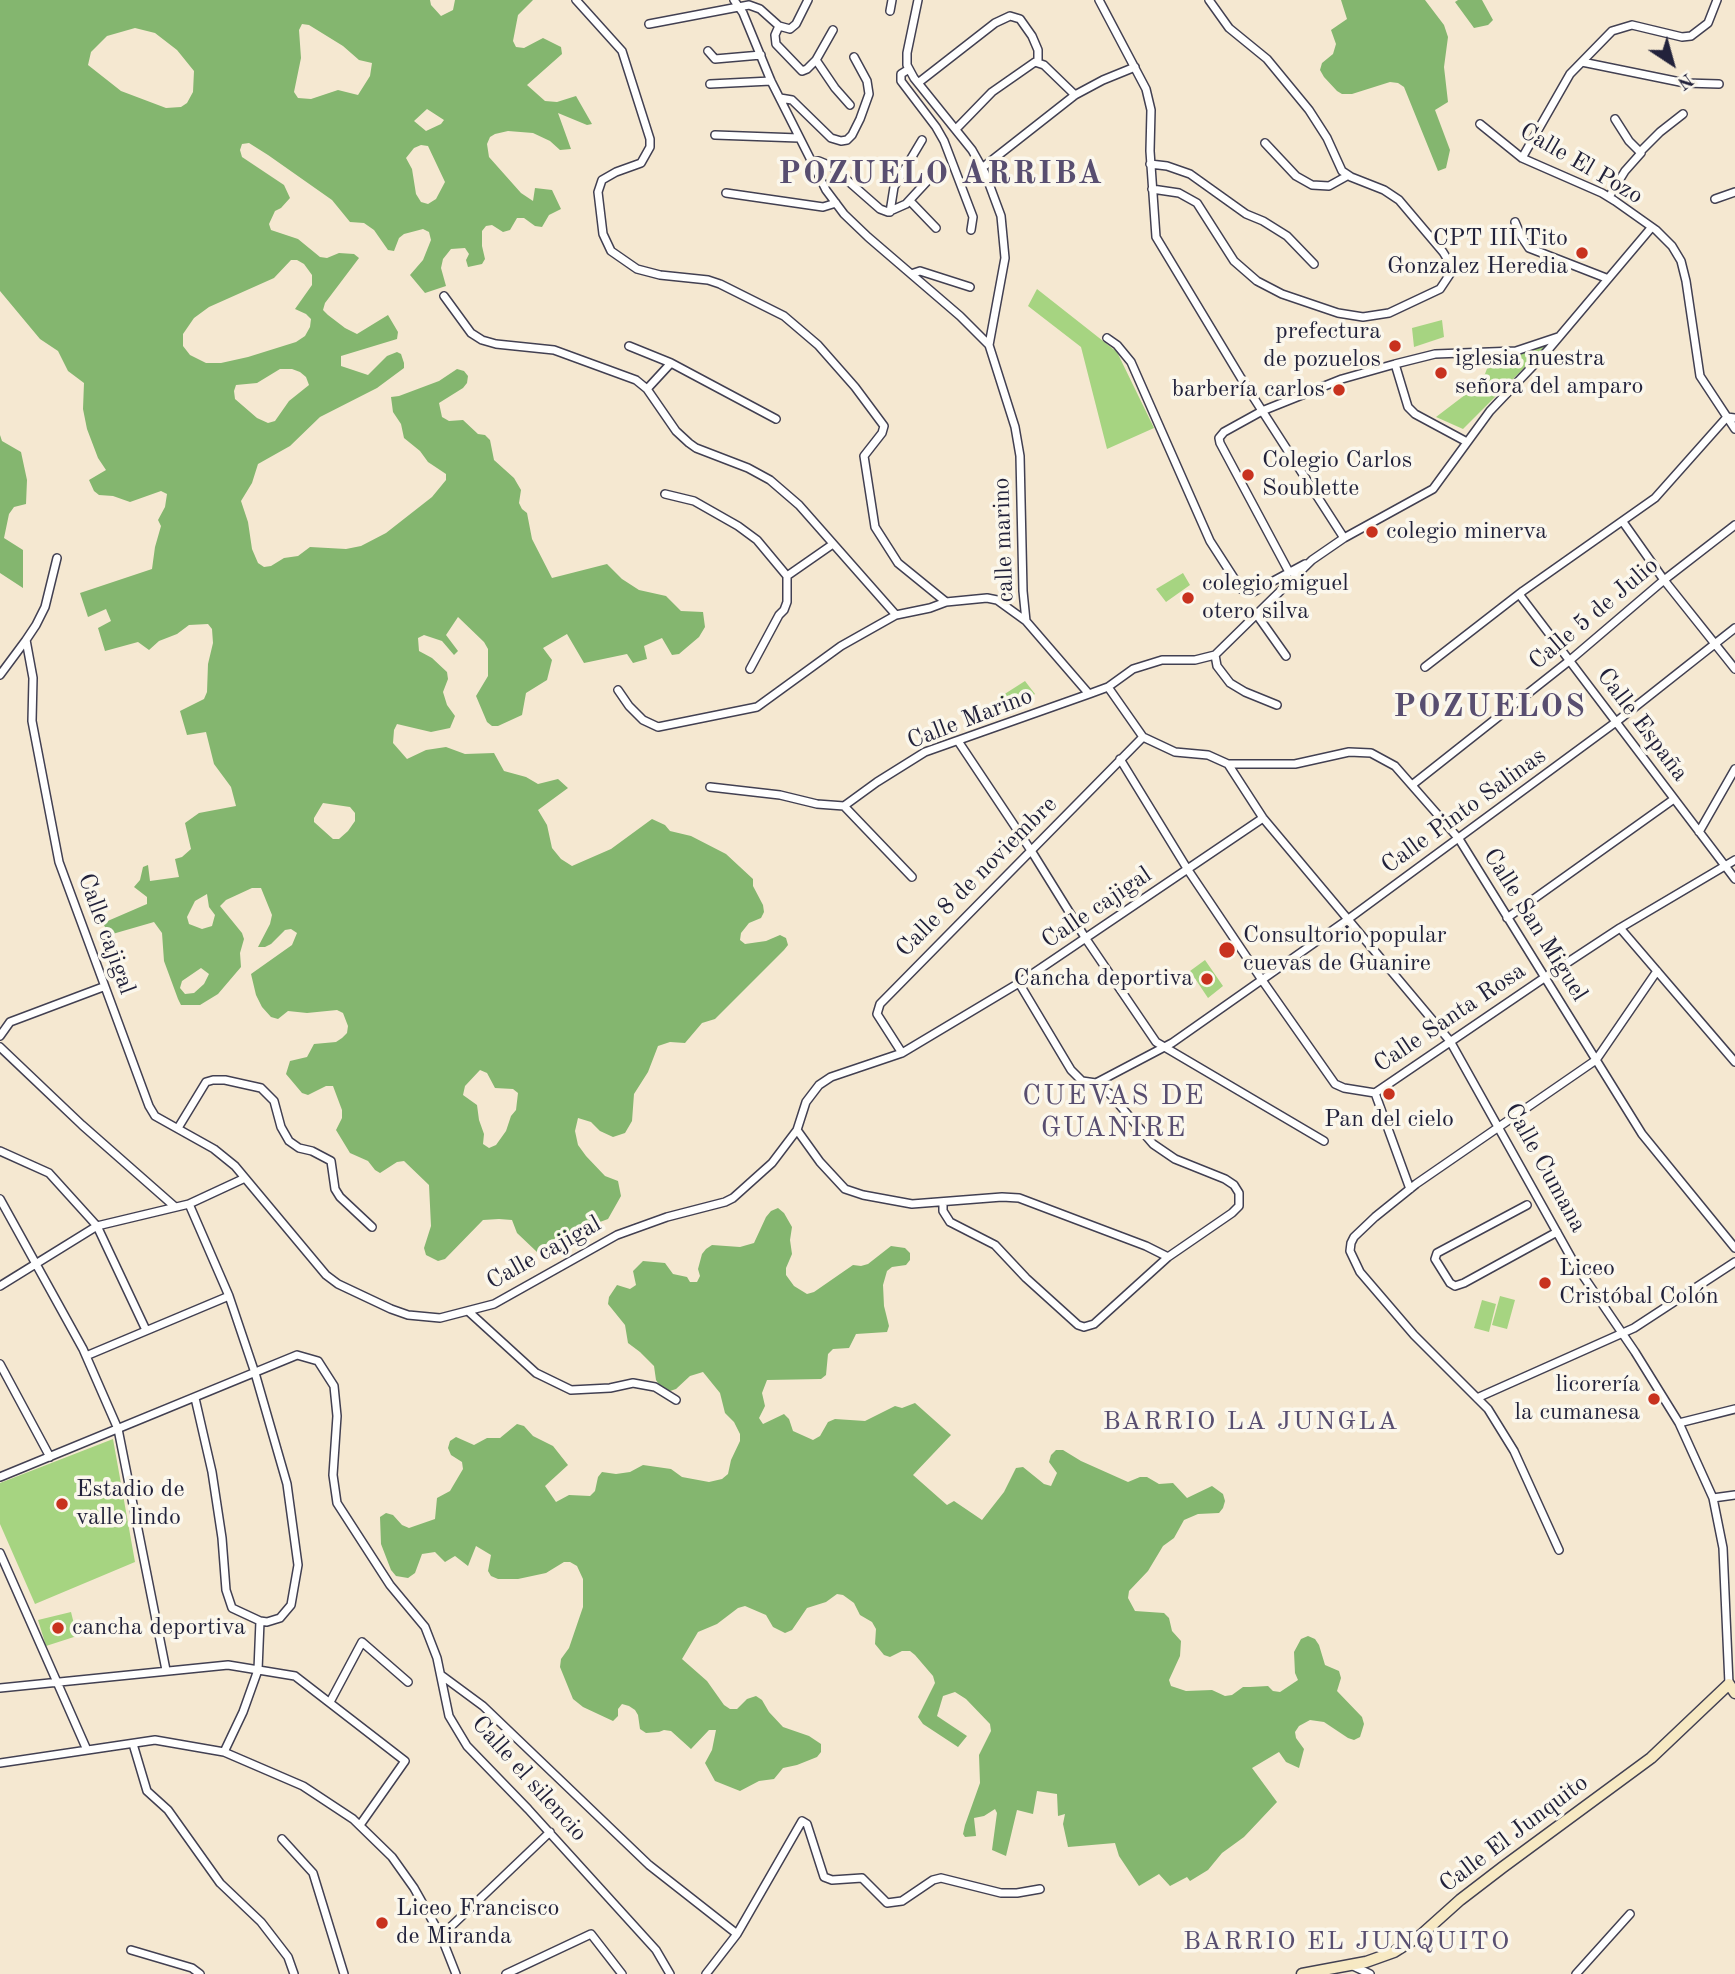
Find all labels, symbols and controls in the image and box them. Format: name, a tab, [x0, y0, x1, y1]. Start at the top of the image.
north arrow	[1637, 28, 1707, 98]
text: N	[1673, 68, 1696, 92]
street label: Calle El Pozo	[1514, 117, 1648, 211]
district label: POZUELO ARRIBA	[780, 156, 1102, 194]
place label: CPT III Tito Gonzalez Heredia	[1387, 225, 1568, 281]
marker: CPT III Tito Gonzalez Heredia	[1574, 245, 1590, 261]
place label: prefectura de pozuelos	[1263, 318, 1381, 374]
marker: prefectura de pozuelos	[1387, 338, 1403, 354]
place label: iglesia nuestra señora del amparo	[1455, 345, 1643, 401]
marker: iglesia nuestra señora del amparo	[1433, 365, 1449, 381]
place label: barbería carlos	[1172, 376, 1325, 404]
marker: barbería carlos	[1331, 382, 1347, 398]
place label: Colegio Carlos Soublette	[1262, 447, 1412, 503]
marker: Colegio Carlos Soublette	[1240, 467, 1256, 483]
street label: calle marino	[987, 477, 1021, 603]
place label: colegio minerva	[1386, 518, 1547, 546]
marker: colegio minerva	[1364, 524, 1380, 540]
street label: Calle 5 de Julio	[1523, 551, 1665, 677]
place label: colegio miguel otero silva	[1202, 570, 1349, 626]
marker: colegio miguel otero silva	[1180, 590, 1196, 606]
street label: Calle España	[1590, 663, 1694, 787]
street label: Calle Marino	[903, 682, 1037, 756]
district label: POZUELOS	[1394, 689, 1586, 727]
street label: Calle Pinto Salinas	[1376, 742, 1552, 880]
street label: Calle 8 de noviembre	[890, 790, 1064, 964]
street label: Calle San Miguel	[1476, 843, 1594, 1007]
street label: Calle cajigal	[1037, 861, 1157, 955]
street label: Calle cajigal	[71, 870, 141, 998]
place label: Consultorio popular cuevas de Guanire	[1243, 922, 1447, 978]
marker: Consultorio popular cuevas de Guanire	[1217, 940, 1237, 960]
street label: Calle Santa Rosa	[1369, 957, 1531, 1079]
place label: Cancha deportiva	[1014, 965, 1193, 993]
marker: Cancha deportiva	[1199, 971, 1215, 987]
district label: CUEVAS DE GUANIRE	[1023, 1080, 1205, 1146]
marker: Pan del cielo	[1381, 1086, 1397, 1102]
street label: Calle Cumana	[1498, 1098, 1592, 1238]
place label: Pan del cielo	[1324, 1106, 1454, 1134]
street label: Calle cajigal	[482, 1210, 606, 1296]
place label: Liceo Cristóbal Colón	[1559, 1255, 1719, 1311]
marker: Liceo Cristóbal Colón	[1537, 1275, 1553, 1291]
place label: licorería la cumanesa	[1514, 1371, 1640, 1427]
marker: licorería la cumanesa	[1646, 1391, 1662, 1407]
district label: BARRIO LA JUNGLA	[1105, 1406, 1397, 1438]
place label: Estadio de valle lindo	[76, 1476, 184, 1532]
marker: Estadio de valle lindo	[54, 1496, 70, 1512]
place label: cancha deportiva	[72, 1614, 246, 1642]
marker: cancha deportiva	[50, 1620, 66, 1636]
street label: Calle el silencio	[465, 1710, 593, 1848]
street label: Calle El Junquito	[1434, 1769, 1594, 1899]
place label: Liceo Francisco de Miranda	[396, 1895, 559, 1951]
marker: Liceo Francisco de Miranda	[374, 1915, 390, 1931]
district label: BARRIO EL JUNQUITO	[1185, 1926, 1509, 1958]

